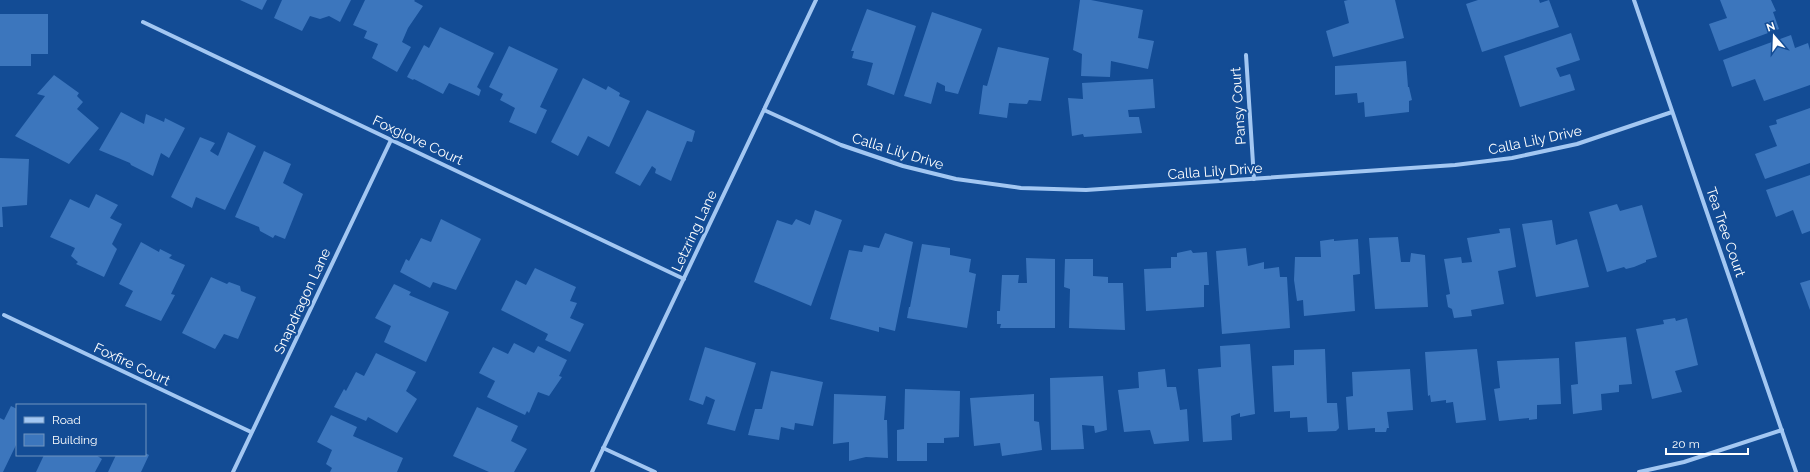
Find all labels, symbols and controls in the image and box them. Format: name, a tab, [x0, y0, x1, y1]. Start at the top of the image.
north arrow	[1754, 16, 1794, 56]
text: N	[1765, 20, 1777, 35]
street label: Pansy Court	[1227, 66, 1249, 145]
street label: Foxglove Court	[370, 112, 466, 168]
street label: Calla Lily Drive	[1487, 122, 1583, 158]
street label: Calla Lily Drive	[850, 129, 946, 173]
street label: Calla Lily Drive	[1167, 160, 1263, 182]
street label: Tea Tree Court	[1703, 185, 1749, 279]
street label: Letzring Lane	[668, 188, 720, 274]
street label: Snapdragon Lane	[270, 245, 334, 357]
street label: Foxfire Court	[91, 339, 173, 389]
legend	[16, 404, 146, 456]
text: Road	[52, 413, 81, 427]
scale bar	[1666, 430, 1748, 456]
text: Building	[52, 433, 98, 447]
text: 20 m	[1672, 437, 1700, 451]

